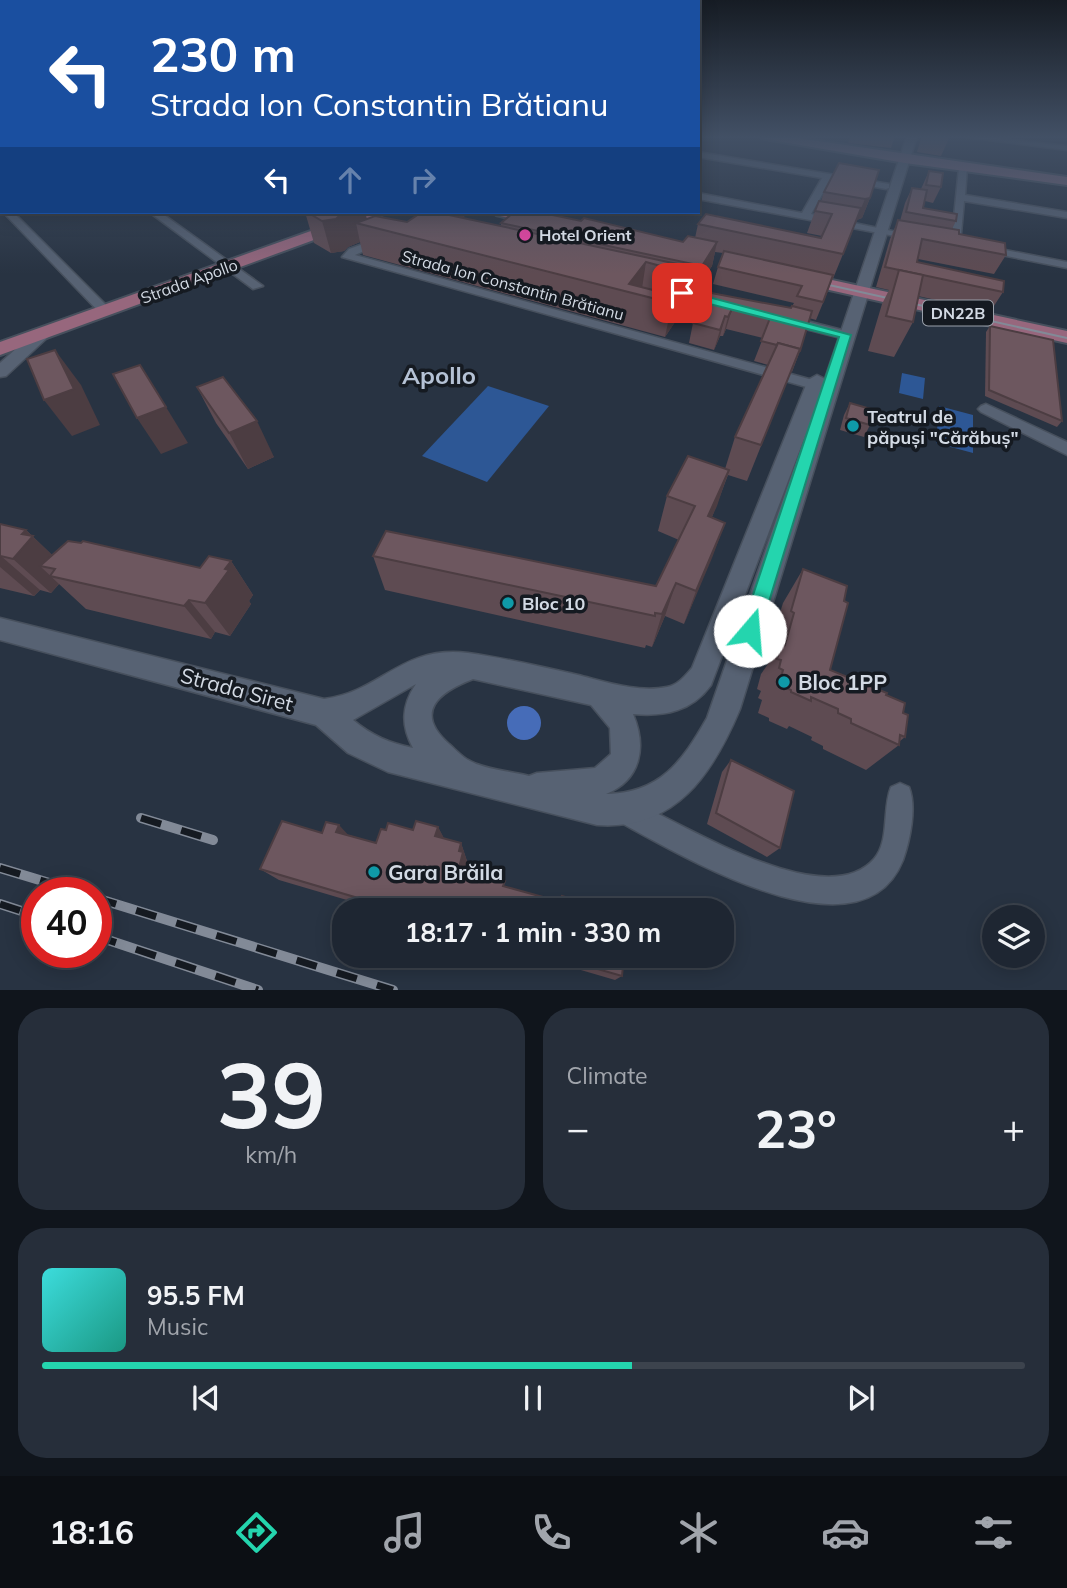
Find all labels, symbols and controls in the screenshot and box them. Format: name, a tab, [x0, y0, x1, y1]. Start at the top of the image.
text: 230 m	[150, 23, 296, 84]
icon: left	[35, 28, 126, 119]
text: Strada Ion Constantin Brătianu	[150, 84, 609, 124]
icon: left	[258, 161, 296, 199]
icon: ahead	[331, 161, 369, 199]
icon: right	[404, 161, 442, 199]
place label: Hotel Orient	[539, 225, 632, 245]
marker: Hotel Orient	[517, 227, 533, 243]
street label: Strada Ion Constantin Brătianu	[400, 246, 626, 324]
street label: Strada Apollo	[138, 254, 240, 308]
pin	[652, 263, 712, 323]
icon: arrive	[663, 274, 701, 312]
road number: DN22B	[923, 300, 993, 326]
district label: Apollo	[402, 360, 476, 390]
place label: Teatrul de păpuși "Cărăbuș"	[867, 405, 1019, 449]
marker: Teatrul de păpuși "Cărăbuș"	[845, 418, 861, 434]
place label: Bloc 10	[522, 592, 586, 615]
position arrow	[713, 594, 787, 668]
marker: Bloc 10	[500, 595, 516, 611]
street label: Strada Siret	[178, 661, 296, 717]
place label: Bloc 1PP	[798, 669, 887, 695]
marker: Bloc 1PP	[776, 674, 792, 690]
place label: Gara Brăila	[388, 859, 503, 885]
marker: Gara Brăila	[366, 864, 382, 880]
speed limit sign: 40	[21, 877, 112, 968]
map controls	[982, 905, 1045, 968]
button: layers	[982, 905, 1045, 968]
text: 18:17 · 1 min · 330 m	[405, 916, 661, 949]
text: 39	[217, 1037, 326, 1151]
text: Climate	[567, 1061, 648, 1090]
text: 23°	[755, 1096, 837, 1161]
text: −	[567, 1104, 589, 1152]
text: +	[1002, 1104, 1025, 1152]
text: km/h	[245, 1140, 297, 1169]
text: 95.5 FM	[147, 1279, 245, 1312]
text: Music	[147, 1312, 208, 1341]
icon: previous	[187, 1379, 225, 1417]
icon: pause	[514, 1379, 552, 1417]
icon: next	[842, 1379, 880, 1417]
icon: directions	[232, 1508, 281, 1557]
icon: music	[380, 1508, 429, 1557]
icon: phone	[527, 1508, 576, 1557]
icon: climate	[674, 1508, 723, 1557]
icon: car	[821, 1508, 870, 1557]
icon: filters	[969, 1508, 1018, 1557]
text: 18:16	[49, 1512, 134, 1552]

